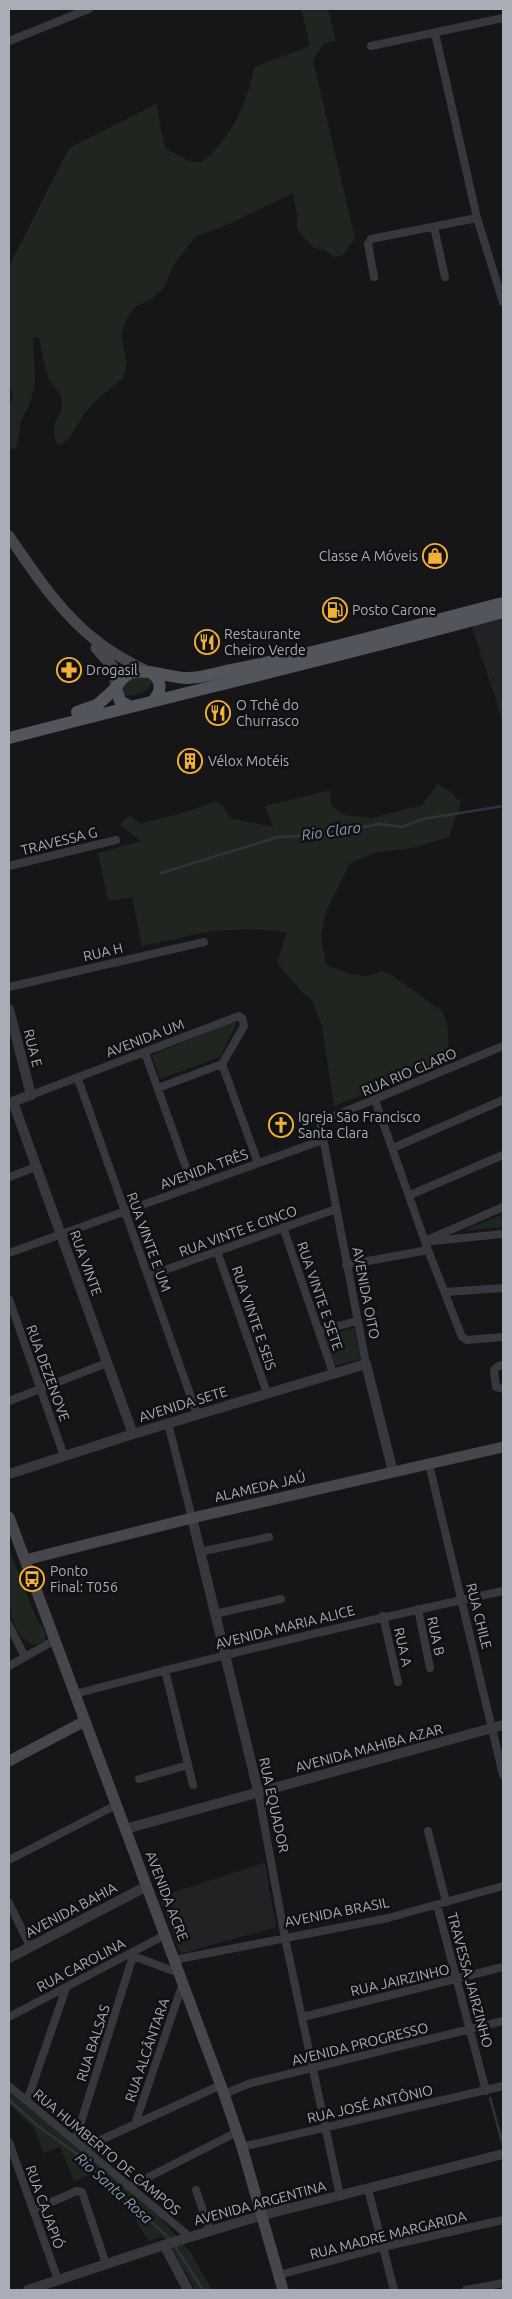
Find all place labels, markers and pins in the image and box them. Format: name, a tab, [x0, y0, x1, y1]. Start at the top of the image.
shop icon: Classe A Móveis	[422, 543, 448, 569]
place label: Classe A Móveis	[319, 548, 418, 564]
fuel station icon: Posto Carone	[322, 597, 348, 623]
place label: Posto Carone	[352, 602, 436, 618]
place label: Restaurante Cheiro Verde	[224, 626, 306, 658]
restaurant icon: Restaurante Cheiro Verde	[194, 629, 220, 655]
pharmacy icon: Drogasil	[56, 657, 82, 683]
place label: Drogasil	[86, 662, 138, 678]
place label: O Tchê do Churrasco	[236, 697, 299, 729]
restaurant icon: O Tchê do Churrasco	[205, 700, 231, 726]
building icon: Vélox Motéis	[177, 748, 203, 774]
place label: Vélox Motéis	[208, 753, 289, 769]
place label: Igreja São Francisco Santa Clara	[298, 1109, 421, 1141]
church icon: Igreja São Francisco Santa Clara	[268, 1112, 294, 1138]
place label: Ponto Final: T056	[50, 1563, 118, 1595]
bus stop icon: Ponto Final: T056	[19, 1566, 45, 1592]

